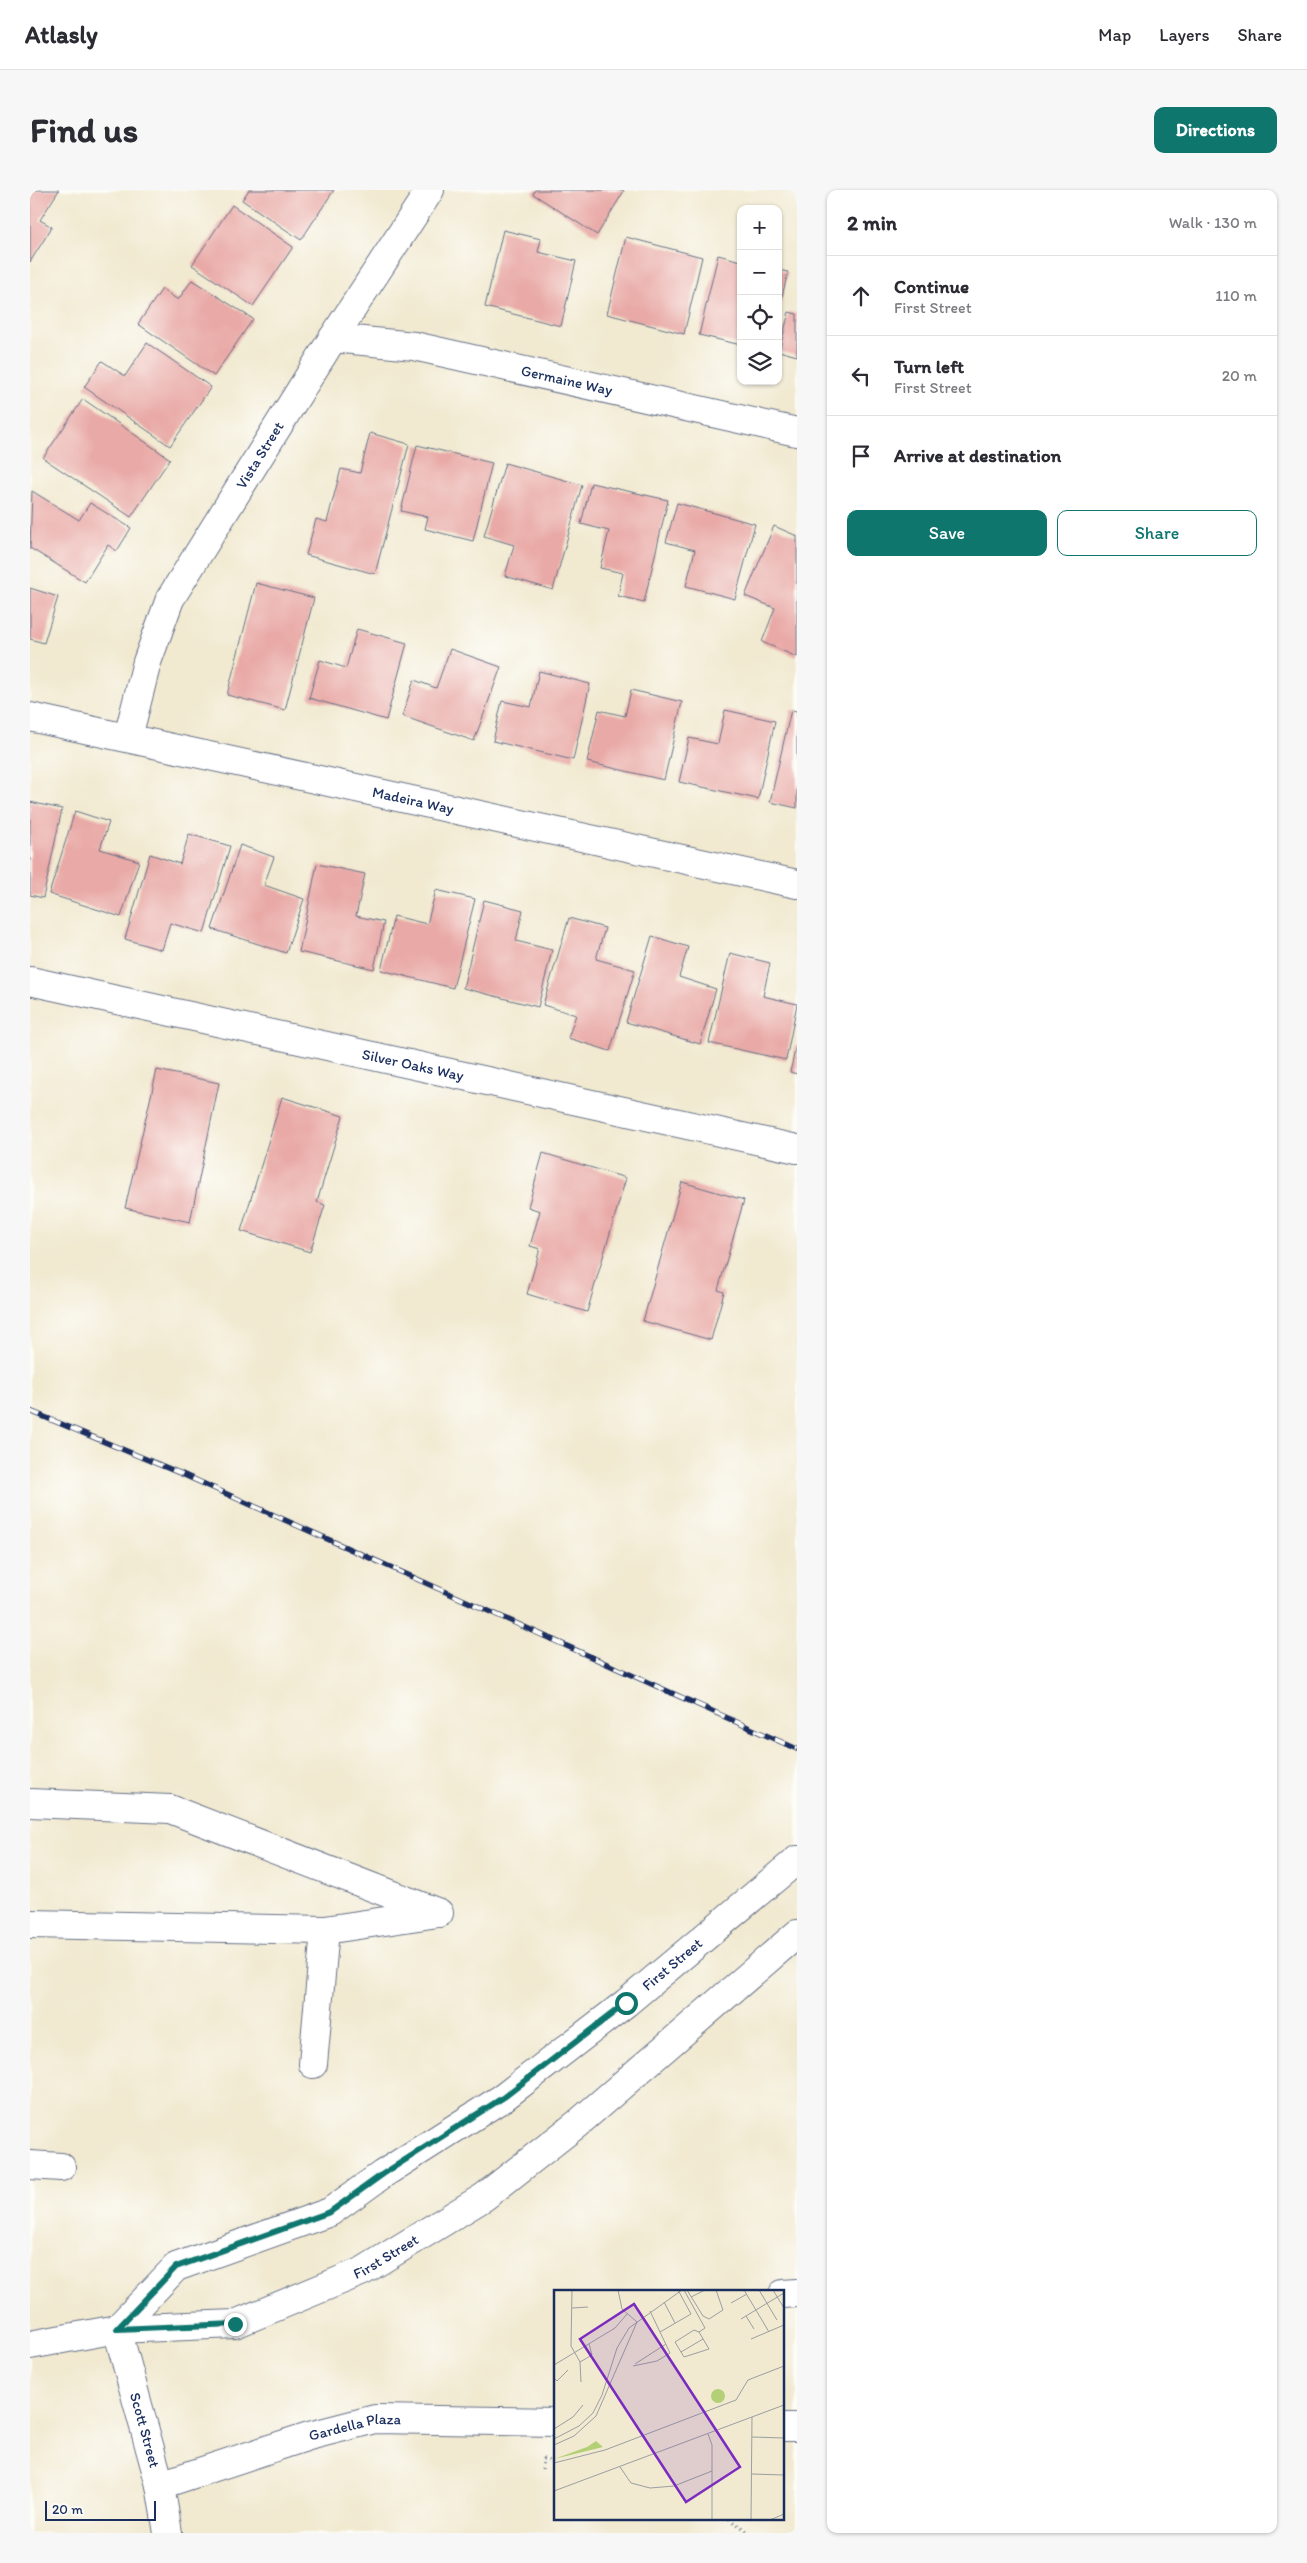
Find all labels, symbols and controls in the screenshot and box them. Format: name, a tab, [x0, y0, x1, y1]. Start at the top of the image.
text: Atlasly	[25, 20, 98, 49]
text: Map	[1098, 24, 1131, 46]
text: Layers	[1159, 24, 1209, 46]
text: Share	[1237, 24, 1282, 46]
button: Directions	[1154, 107, 1277, 153]
text: Find us	[30, 109, 138, 151]
map controls	[737, 205, 782, 385]
button: +	[737, 205, 782, 250]
text: 2 min	[847, 210, 897, 235]
text: Walk · 130 m	[1169, 213, 1257, 232]
button: −	[737, 250, 782, 295]
text: Continue	[894, 275, 969, 298]
icon: ahead	[847, 282, 875, 310]
text: 110 m	[1215, 286, 1257, 305]
button: locate	[737, 295, 782, 340]
text: First Street	[894, 298, 972, 317]
button: layers	[737, 340, 782, 385]
text: Turn left	[894, 355, 964, 378]
street label: Germaine Way	[519, 361, 614, 399]
icon: left	[847, 362, 875, 390]
text: 20 m	[1222, 366, 1257, 385]
text: First Street	[894, 378, 972, 397]
street label: Vista Street	[232, 418, 288, 492]
icon: arrive	[847, 442, 875, 470]
text: Arrive at destination	[894, 444, 1061, 467]
button: Save	[847, 510, 1047, 556]
button: Share	[1057, 510, 1257, 556]
street label: Madeira Way	[371, 783, 456, 818]
street label: Silver Oaks Way	[360, 1045, 466, 1085]
street label: First Street	[638, 1934, 706, 1995]
route start	[615, 1992, 638, 2015]
street label: First Street	[351, 2230, 422, 2283]
inset map	[554, 2290, 784, 2520]
route end	[224, 2313, 247, 2336]
street label: Scott Street	[126, 2391, 164, 2470]
street label: Gardella Plaza	[307, 2410, 402, 2445]
scale bar	[45, 2498, 156, 2521]
text: 20 m	[52, 2501, 83, 2518]

